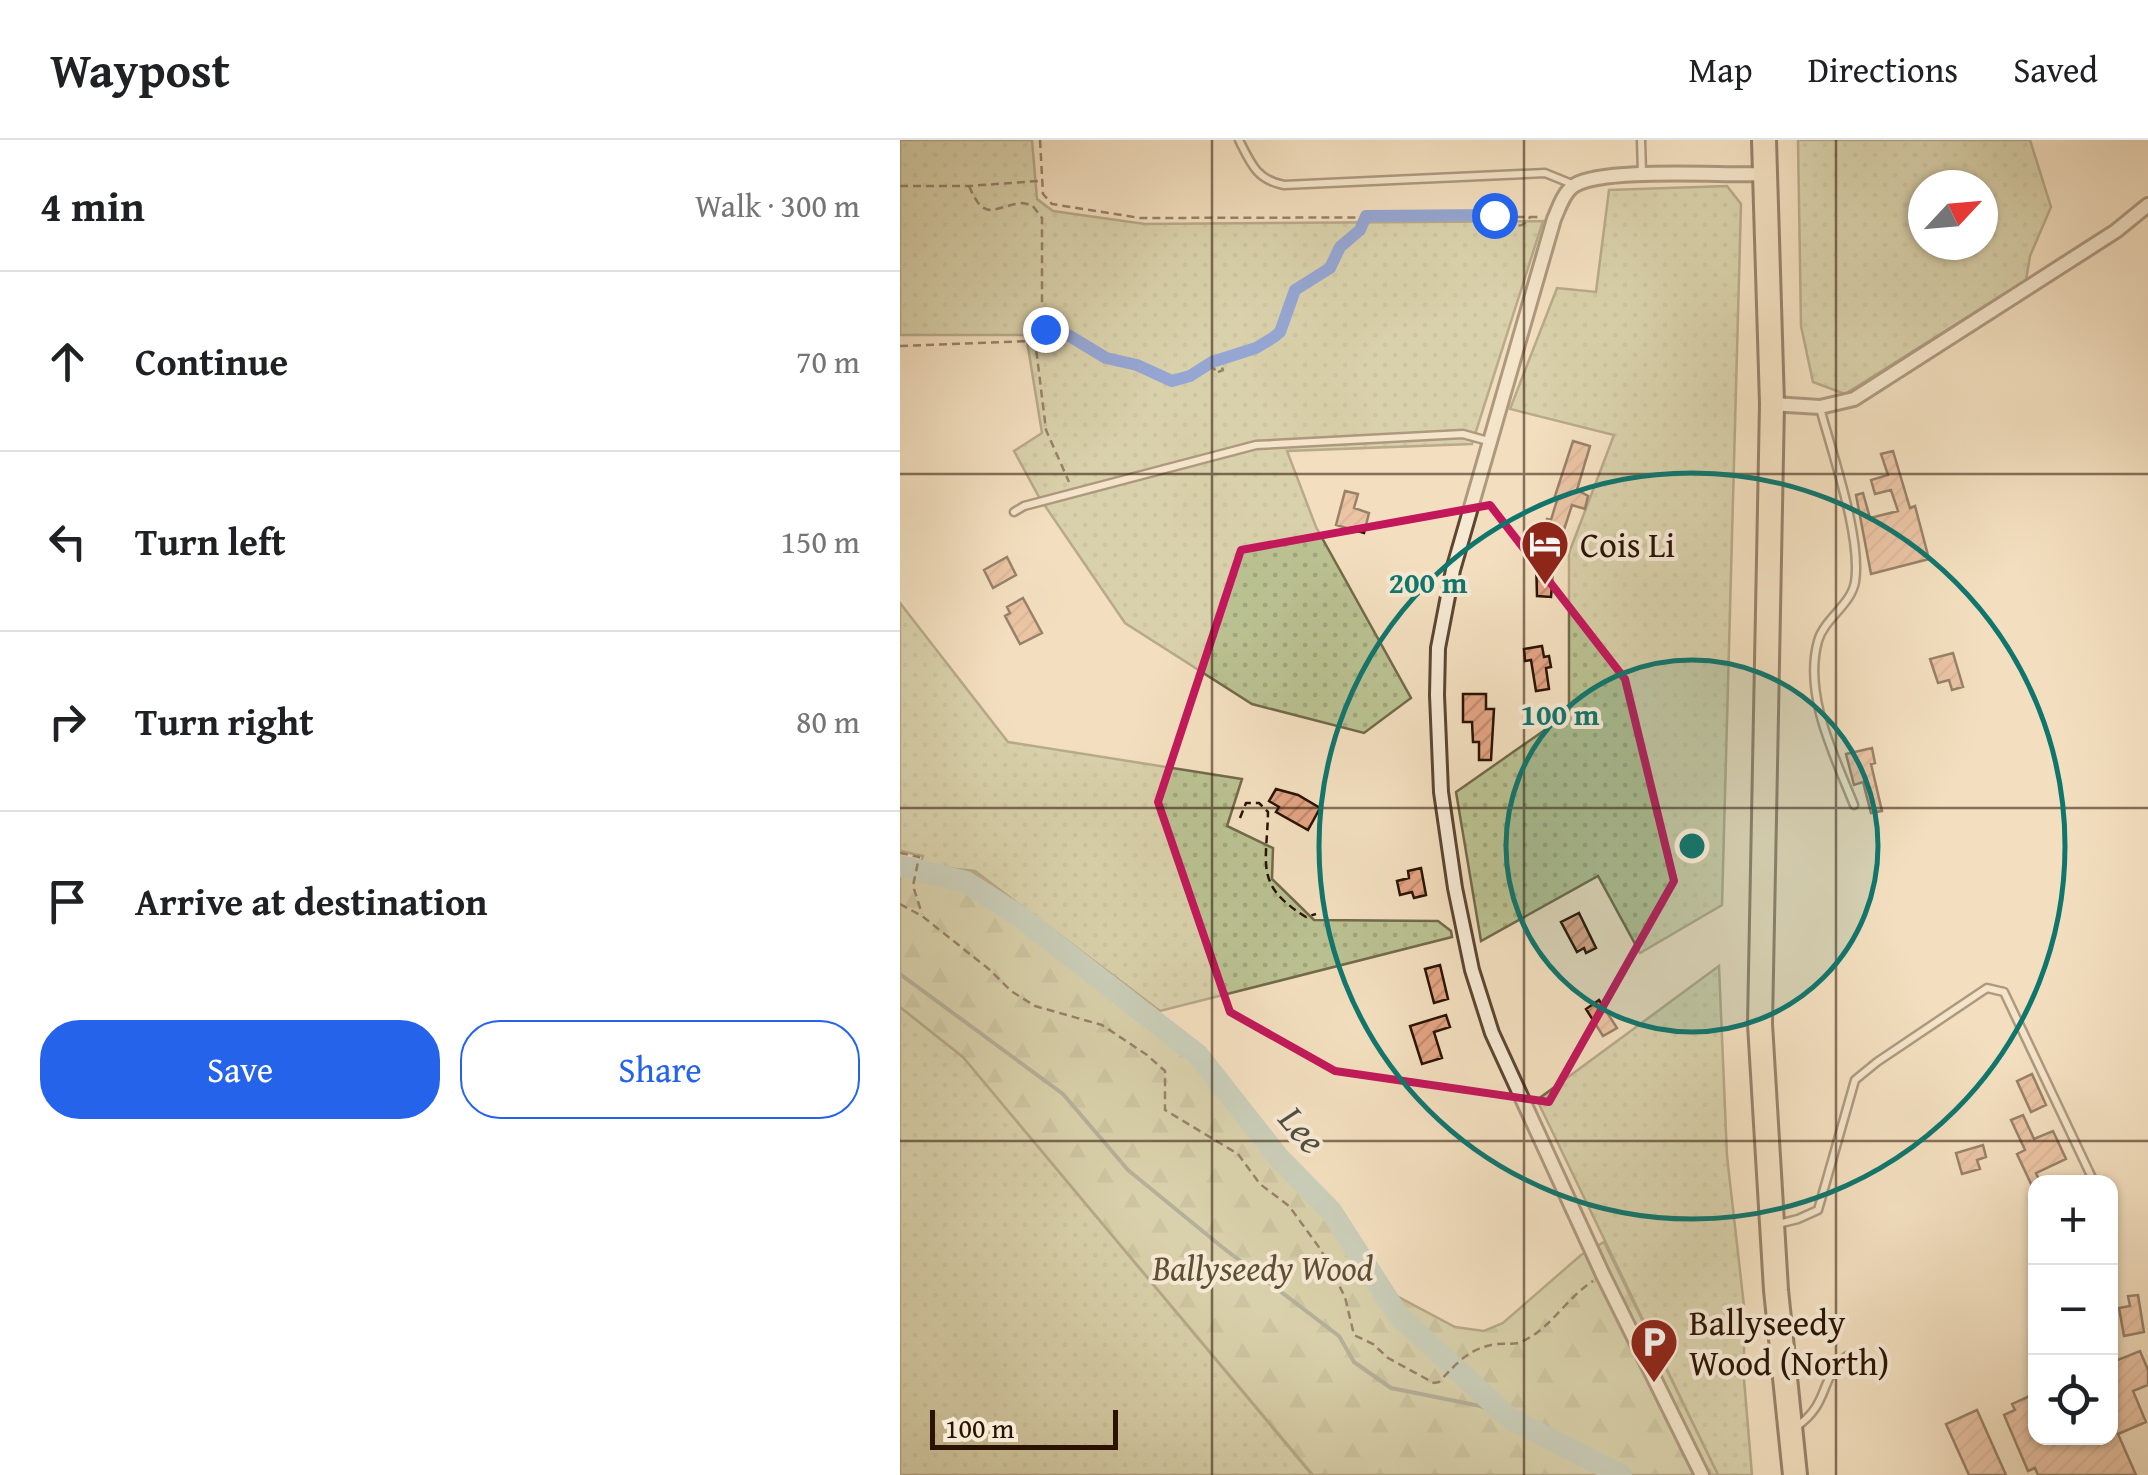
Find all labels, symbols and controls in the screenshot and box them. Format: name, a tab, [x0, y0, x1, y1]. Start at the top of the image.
text: Waypost	[50, 34, 230, 105]
text: Map	[1689, 44, 1753, 95]
text: Directions	[1808, 44, 1958, 95]
text: Saved	[2013, 44, 2098, 95]
north arrow	[1908, 170, 1998, 260]
text: 4 min	[40, 175, 145, 236]
text: Walk · 300 m	[695, 182, 860, 229]
route start	[1472, 193, 1518, 239]
route end	[1023, 307, 1069, 353]
text: Continue	[135, 333, 288, 389]
icon: ahead	[40, 334, 95, 389]
text: 70 m	[796, 338, 860, 385]
text: Turn left	[135, 513, 286, 569]
icon: left	[40, 514, 95, 569]
text: 150 m	[781, 518, 860, 565]
hotel icon: Cois Li	[1519, 518, 1571, 586]
place label: Cois Li	[1580, 519, 1675, 570]
text: 200 m	[1389, 560, 1468, 604]
text: 100 m	[1521, 692, 1600, 736]
text: Turn right	[135, 693, 314, 749]
icon: right	[40, 694, 95, 749]
text: 80 m	[796, 698, 860, 745]
centre of rings	[1674, 828, 1710, 864]
text: Arrive at destination	[135, 873, 488, 929]
icon: arrive	[40, 874, 95, 929]
button: Save	[40, 1020, 440, 1119]
button: Share	[460, 1020, 860, 1119]
water label: Lee	[1265, 1092, 1340, 1166]
map controls	[2028, 1175, 2118, 1445]
button: +	[2028, 1175, 2118, 1265]
park label: Ballyseedy Wood	[1152, 1242, 1374, 1293]
button: −	[2028, 1265, 2118, 1355]
place label: Ballyseedy Wood (North)	[1689, 1297, 1889, 1388]
parking icon: Ballyseedy Wood (North)	[1628, 1316, 1680, 1384]
button: locate	[2028, 1355, 2118, 1445]
scale bar	[930, 1405, 1118, 1450]
text: 100 m	[945, 1407, 1014, 1448]

